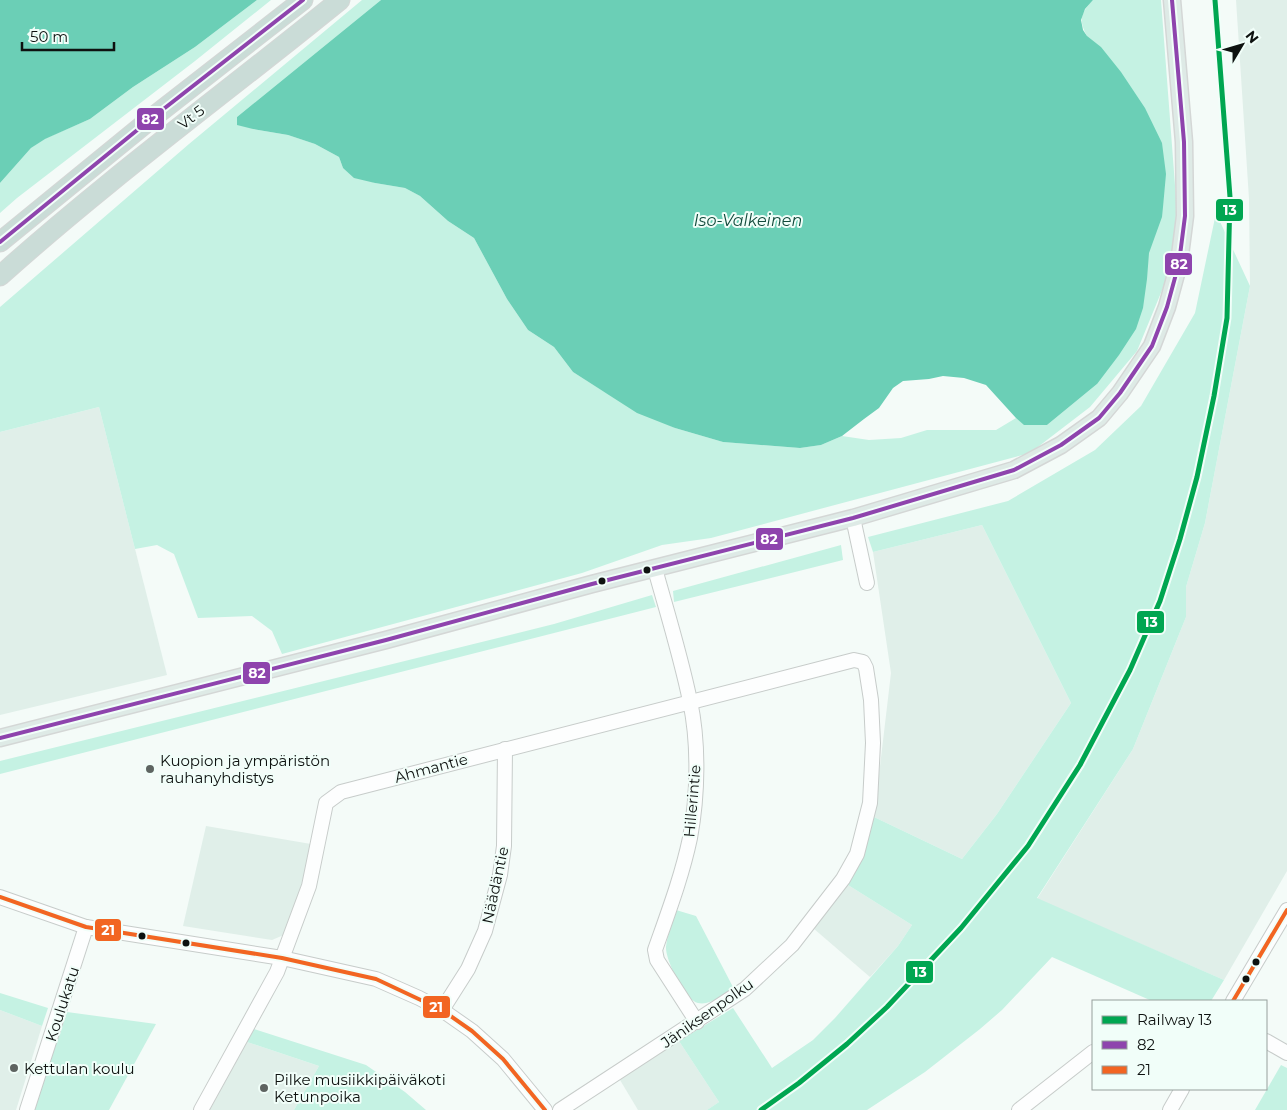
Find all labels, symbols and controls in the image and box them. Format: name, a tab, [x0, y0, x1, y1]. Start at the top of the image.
scale bar	[22, 20, 115, 52]
north arrow	[1217, 20, 1267, 70]
text: 50 m	[30, 27, 68, 46]
text: N	[1242, 27, 1263, 47]
street label: Vt 5	[174, 101, 208, 133]
line badge: 82	[136, 107, 165, 131]
text: 82	[141, 110, 159, 128]
line badge: 13	[1215, 198, 1244, 222]
text: 13	[1223, 201, 1237, 219]
water label: Iso-Valkeinen	[694, 211, 802, 230]
line badge: 82	[1164, 252, 1193, 276]
text: 82	[1170, 255, 1188, 273]
line badge: 82	[755, 527, 784, 551]
text: 82	[760, 530, 778, 548]
unlabelled marker	[642, 565, 652, 575]
unlabelled marker	[597, 576, 607, 586]
line badge: 13	[1136, 610, 1165, 634]
text: 13	[1144, 613, 1158, 631]
line badge: 82	[242, 661, 271, 685]
text: 82	[248, 664, 266, 682]
street label: Ahmantie	[392, 749, 470, 787]
place label: Kuopion ja ympäristön rauhanyhdistys	[160, 751, 330, 787]
marker: Kuopion ja ympäristön rauhanyhdistys	[144, 763, 156, 775]
street label: Hillerintie	[679, 764, 705, 838]
street label: Näädäntie	[478, 845, 512, 925]
line badge: 21	[94, 918, 122, 942]
text: 21	[101, 921, 115, 939]
unlabelled marker	[137, 931, 147, 941]
unlabelled marker	[181, 938, 191, 948]
unlabelled marker	[1251, 957, 1261, 967]
line badge: 13	[905, 960, 934, 984]
text: 13	[913, 963, 927, 981]
street label: Koulukatu	[41, 964, 83, 1044]
street label: Jäniksenpolku	[656, 974, 757, 1052]
unlabelled marker	[1241, 974, 1251, 984]
line badge: 21	[422, 995, 451, 1019]
text: 21	[429, 998, 443, 1016]
legend	[1092, 1000, 1267, 1090]
text: Railway 13	[1137, 1010, 1212, 1029]
text: 82	[1137, 1035, 1155, 1054]
place label: Kettulan koulu	[24, 1059, 135, 1078]
text: 21	[1137, 1060, 1151, 1079]
marker: Kettulan koulu	[8, 1062, 20, 1074]
place label: Pilke musiikkipäiväkoti Ketunpoika	[274, 1070, 446, 1106]
marker: Pilke musiikkipäiväkoti Ketunpoika	[258, 1082, 270, 1094]

